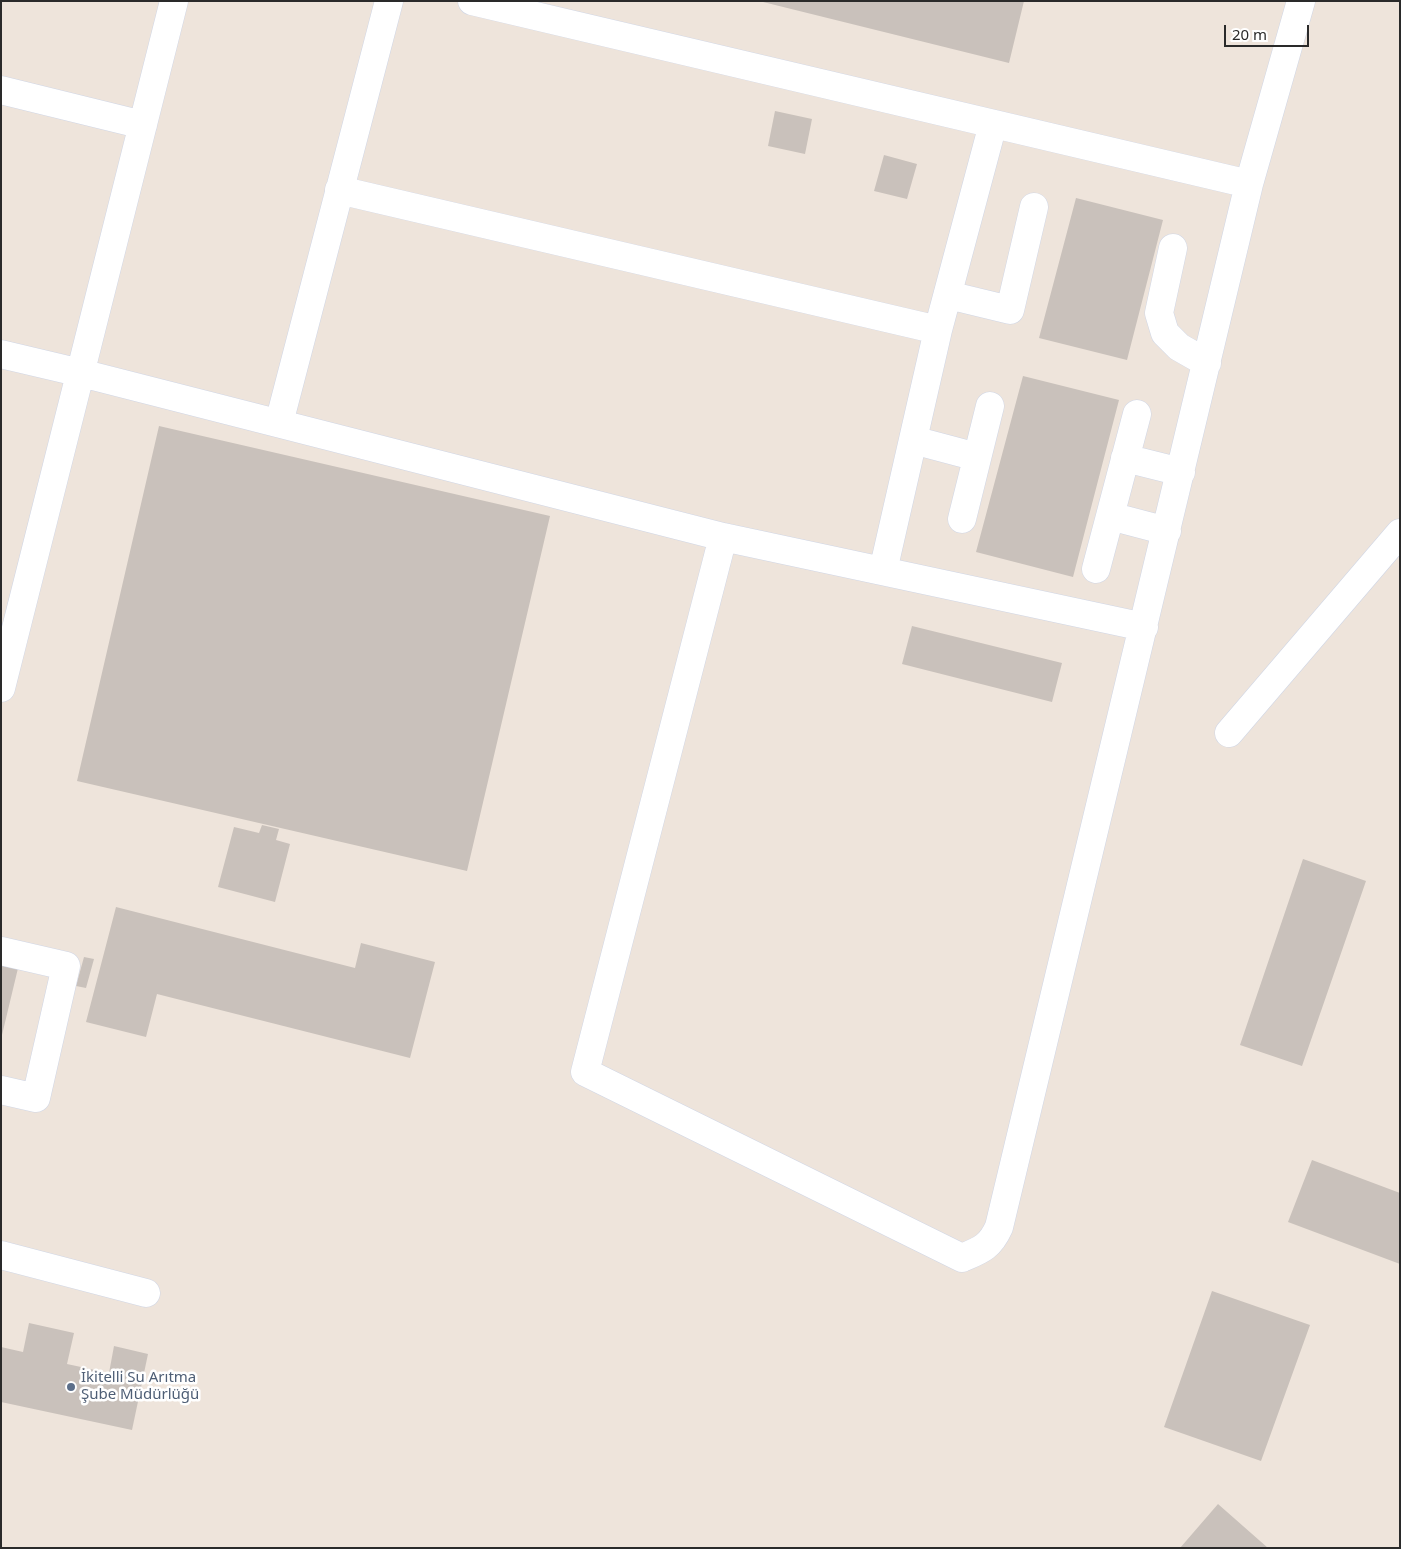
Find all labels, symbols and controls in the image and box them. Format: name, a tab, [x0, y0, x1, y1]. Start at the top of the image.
scale bar	[1226, 15, 1311, 47]
text: 20 m	[1232, 24, 1267, 44]
place label: İkitelli Su Arıtma Şube Müdürlüğü	[81, 1369, 199, 1404]
marker: İkitelli Su Arıtma Şube Müdürlüğü	[65, 1381, 77, 1393]

